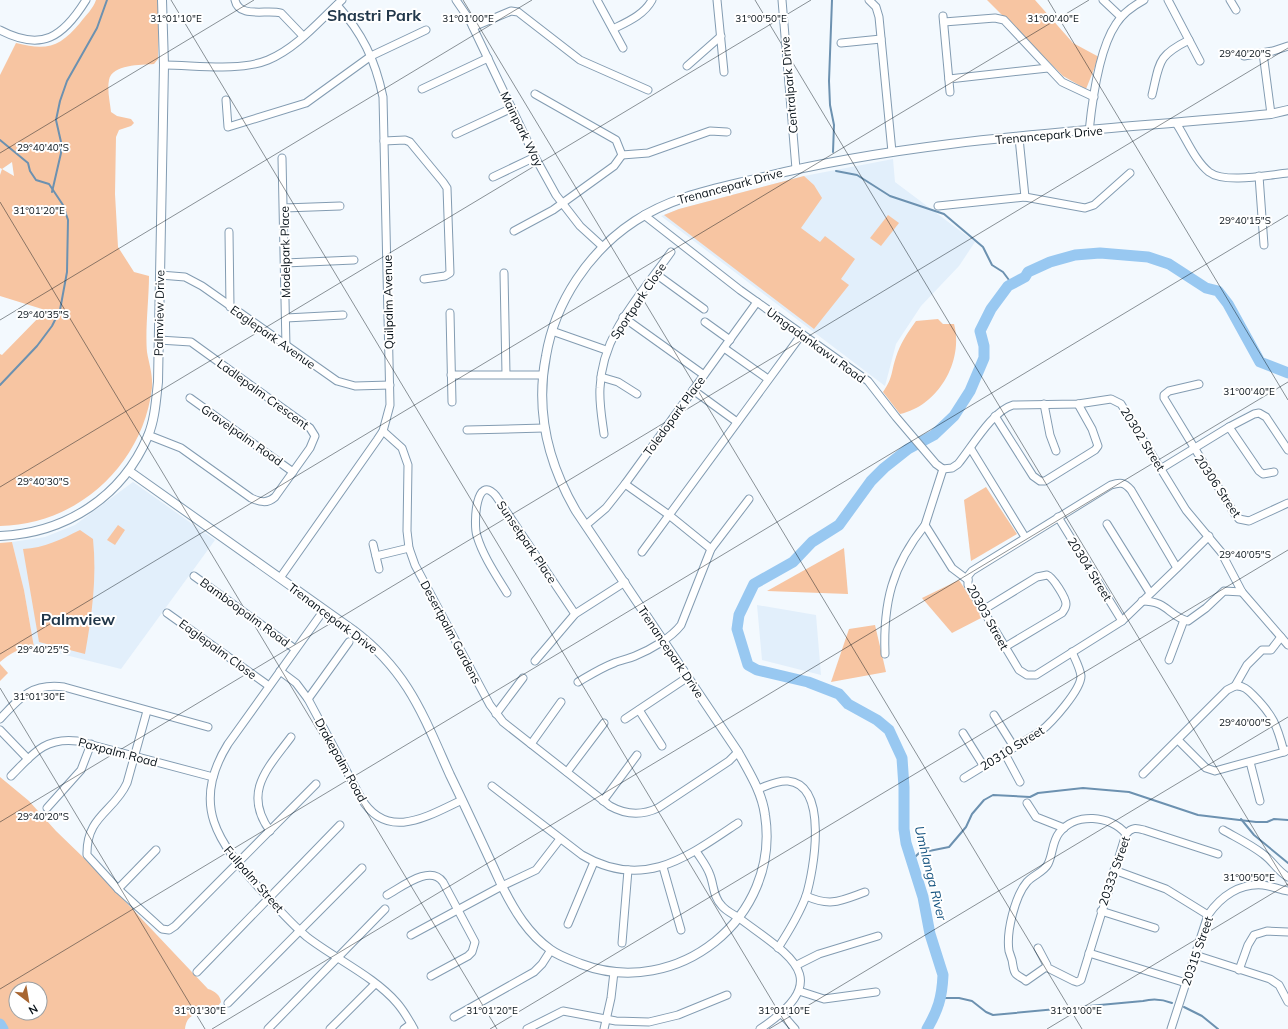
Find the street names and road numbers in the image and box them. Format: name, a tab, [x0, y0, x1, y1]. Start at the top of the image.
street label: Centralpark Drive	[777, 36, 801, 134]
street label: Mainpark Way	[497, 89, 547, 170]
street label: Trenancepark Drive	[995, 123, 1103, 147]
street label: Trenancepark Drive	[676, 165, 784, 207]
street label: Modelpark Place	[277, 206, 293, 298]
street label: Quilpalm Avenue	[380, 255, 396, 349]
street label: Sportpark Close	[607, 260, 669, 342]
street label: Palmview Drive	[151, 270, 167, 356]
street label: Eaglepark Avenue	[227, 302, 319, 372]
street label: Umgadankawu Road	[764, 304, 868, 386]
street label: Ladlepalm Crescent	[214, 356, 312, 432]
street label: Toledopark Place	[640, 373, 708, 459]
street label: Gravelpalm Road	[198, 401, 286, 469]
street label: 20302 Street	[1117, 404, 1169, 474]
street label: 20306 Street	[1192, 452, 1244, 520]
street label: Sunsetpark Place	[494, 498, 560, 586]
street label: 20304 Street	[1064, 534, 1116, 604]
street label: Bamboopalm Road	[197, 574, 293, 650]
street label: Desertpalm Gardens	[417, 578, 485, 686]
street label: Trenancepark Drive	[285, 580, 381, 656]
street label: 20303 Street	[964, 582, 1012, 652]
street label: Trenancepark Drive	[635, 603, 707, 701]
street label: Eaglepalm Close	[176, 616, 260, 682]
street label: Drakepalm Road	[312, 716, 370, 804]
street label: 20310 Street	[977, 722, 1047, 774]
street label: Paxpalm Road	[77, 734, 159, 770]
street label: 20333 Street	[1095, 834, 1133, 908]
street label: Fullpalm Street	[221, 843, 287, 915]
street label: 20315 Street	[1178, 914, 1216, 988]

